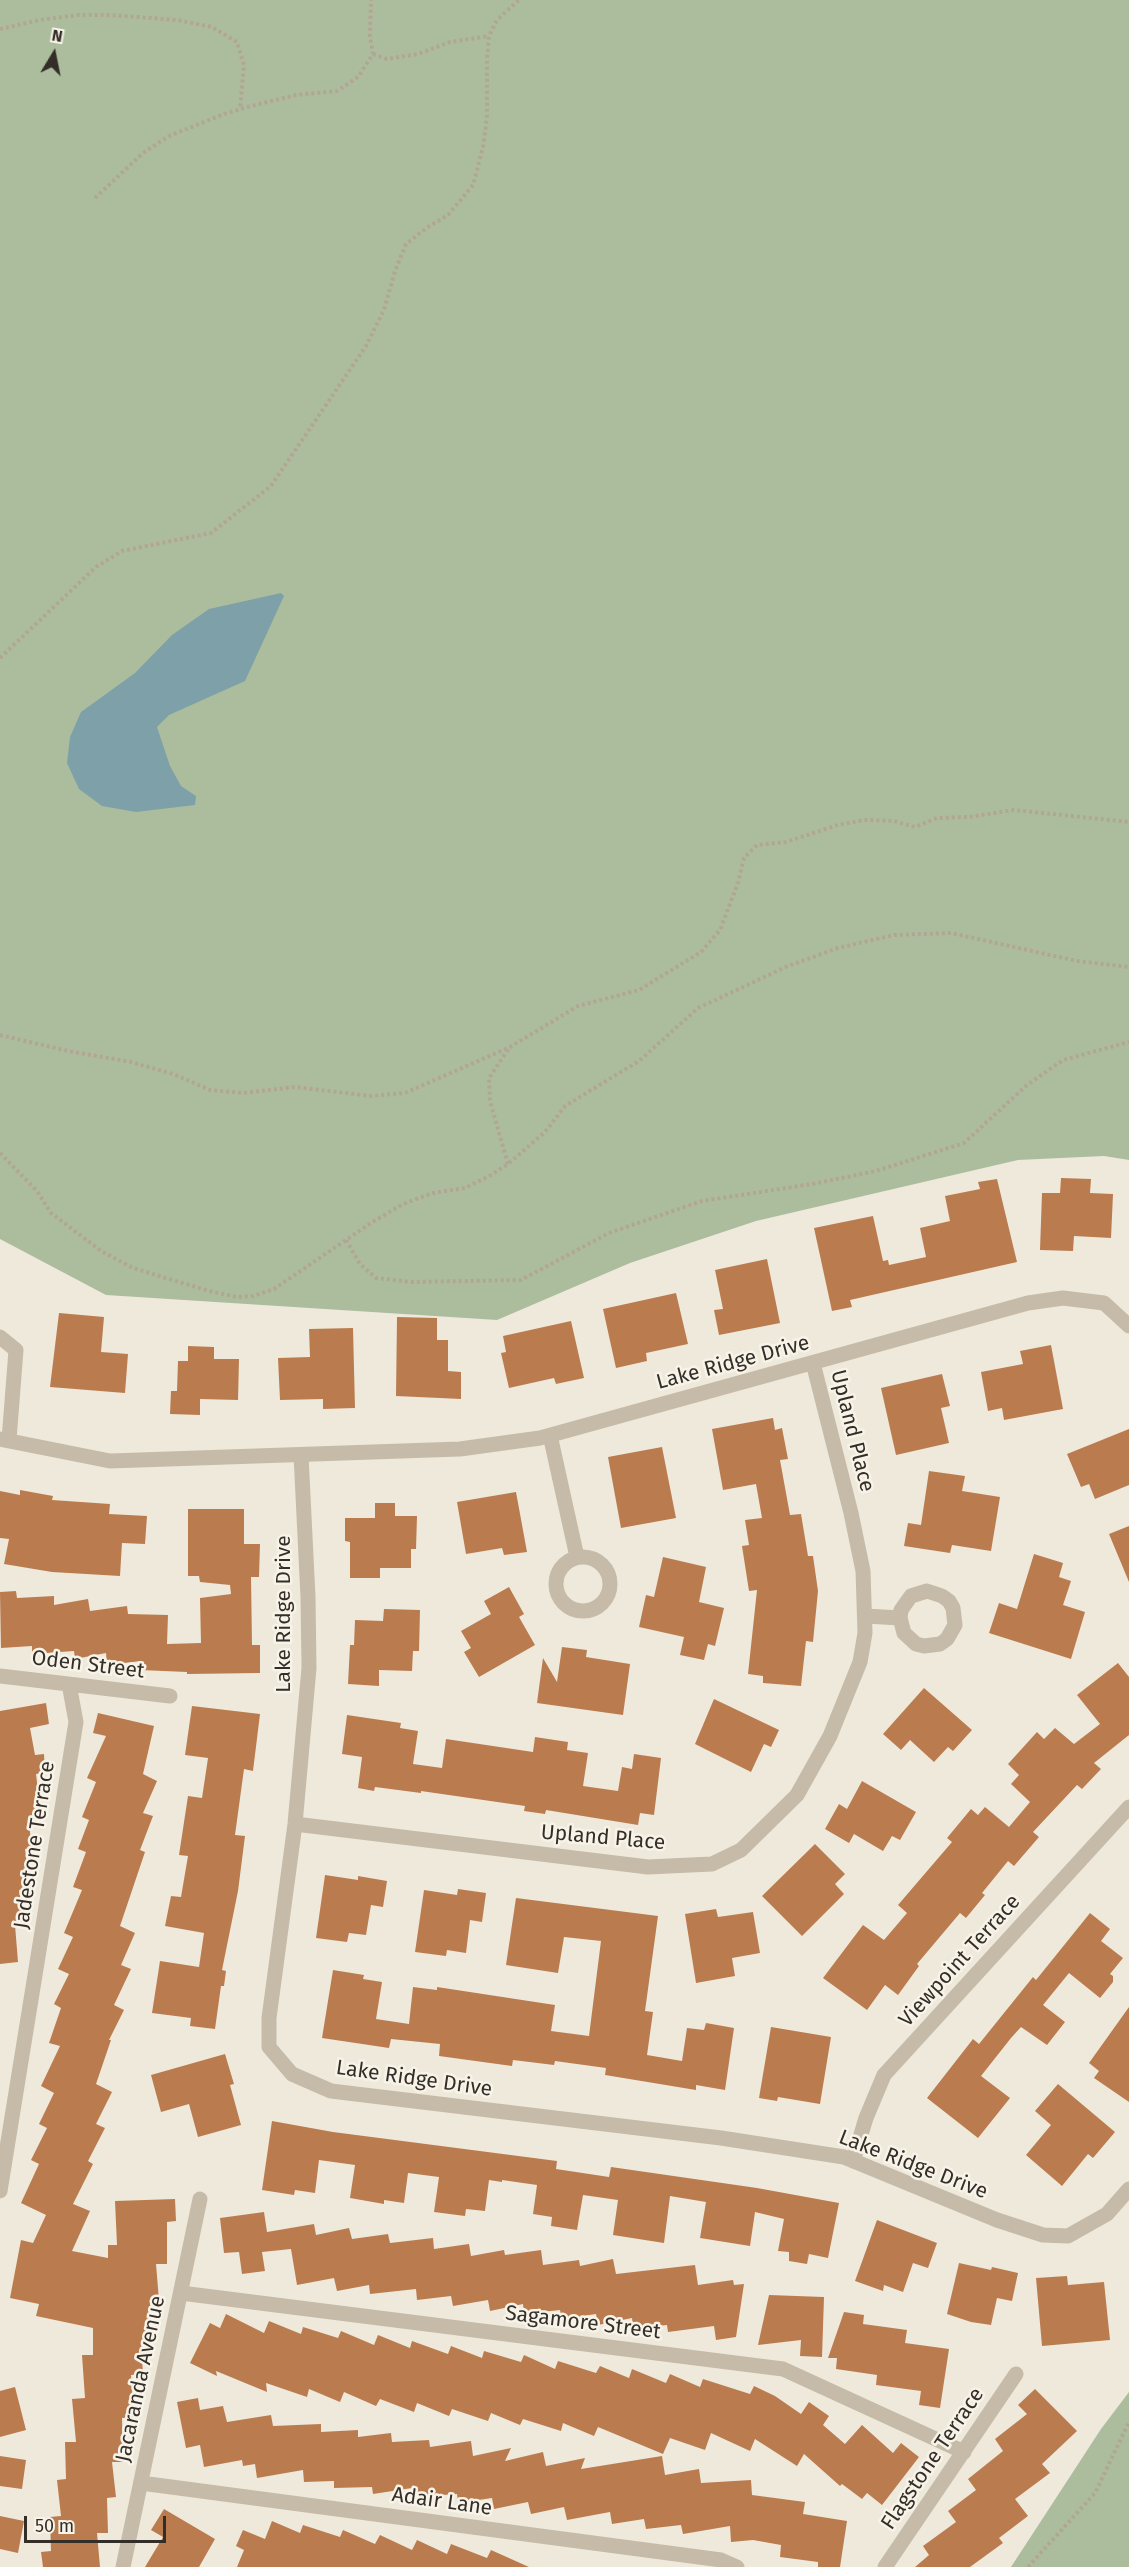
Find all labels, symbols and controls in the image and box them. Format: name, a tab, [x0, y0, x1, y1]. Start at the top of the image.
north arrow	[24, 24, 84, 84]
text: N	[50, 26, 64, 46]
street label: Lake Ridge Drive	[654, 1330, 812, 1396]
street label: Upland Place	[825, 1367, 879, 1495]
street label: Lake Ridge Drive	[271, 1535, 297, 1693]
street label: Oden Street	[30, 1646, 146, 1684]
street label: Jadestone Terrace	[9, 1759, 61, 1931]
street label: Upland Place	[540, 1820, 666, 1856]
street label: Viewpoint Terrace	[894, 1890, 1026, 2032]
street label: Lake Ridge Drive	[334, 2056, 494, 2102]
street label: Lake Ridge Drive	[835, 2125, 991, 2205]
street label: Jacaranda Avenue	[111, 2294, 171, 2464]
street label: Sagamore Street	[504, 2301, 662, 2345]
street label: Flagstone Terrace	[876, 2383, 990, 2535]
street label: Adair Lane	[390, 2482, 494, 2522]
scale bar	[27, 2504, 170, 2542]
text: 50 m	[35, 2515, 74, 2537]

